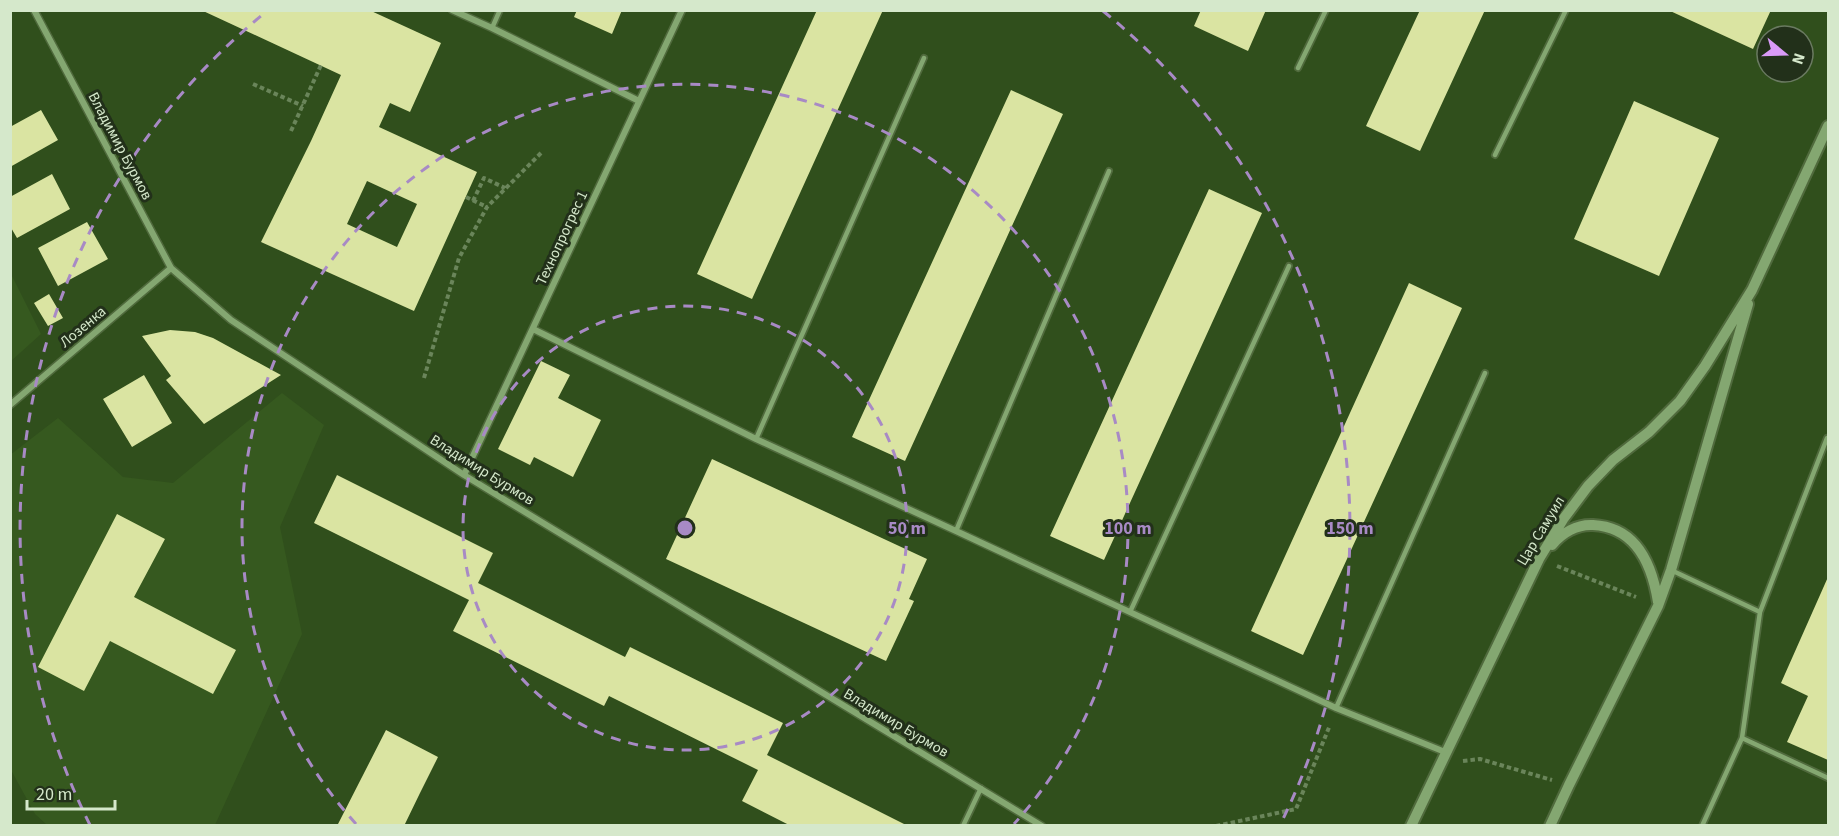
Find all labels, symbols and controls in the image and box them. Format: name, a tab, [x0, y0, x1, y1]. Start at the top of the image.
north arrow	[1755, 24, 1815, 84]
text: N	[1786, 50, 1810, 67]
street label: Владимир Бурмов	[83, 88, 157, 204]
street label: Технопрогрес 1	[531, 188, 593, 288]
street label: Лозенка	[55, 301, 111, 353]
street label: Владимир Бурмов	[426, 430, 538, 511]
street label: Цар Самуил	[1512, 492, 1570, 570]
text: 50 m	[888, 516, 926, 541]
text: 100 m	[1104, 516, 1152, 541]
text: 150 m	[1326, 516, 1374, 541]
centre of rings	[675, 518, 695, 538]
street label: Владимир Бурмов	[840, 683, 953, 763]
scale bar	[27, 773, 116, 811]
text: 20 m	[36, 782, 72, 807]

